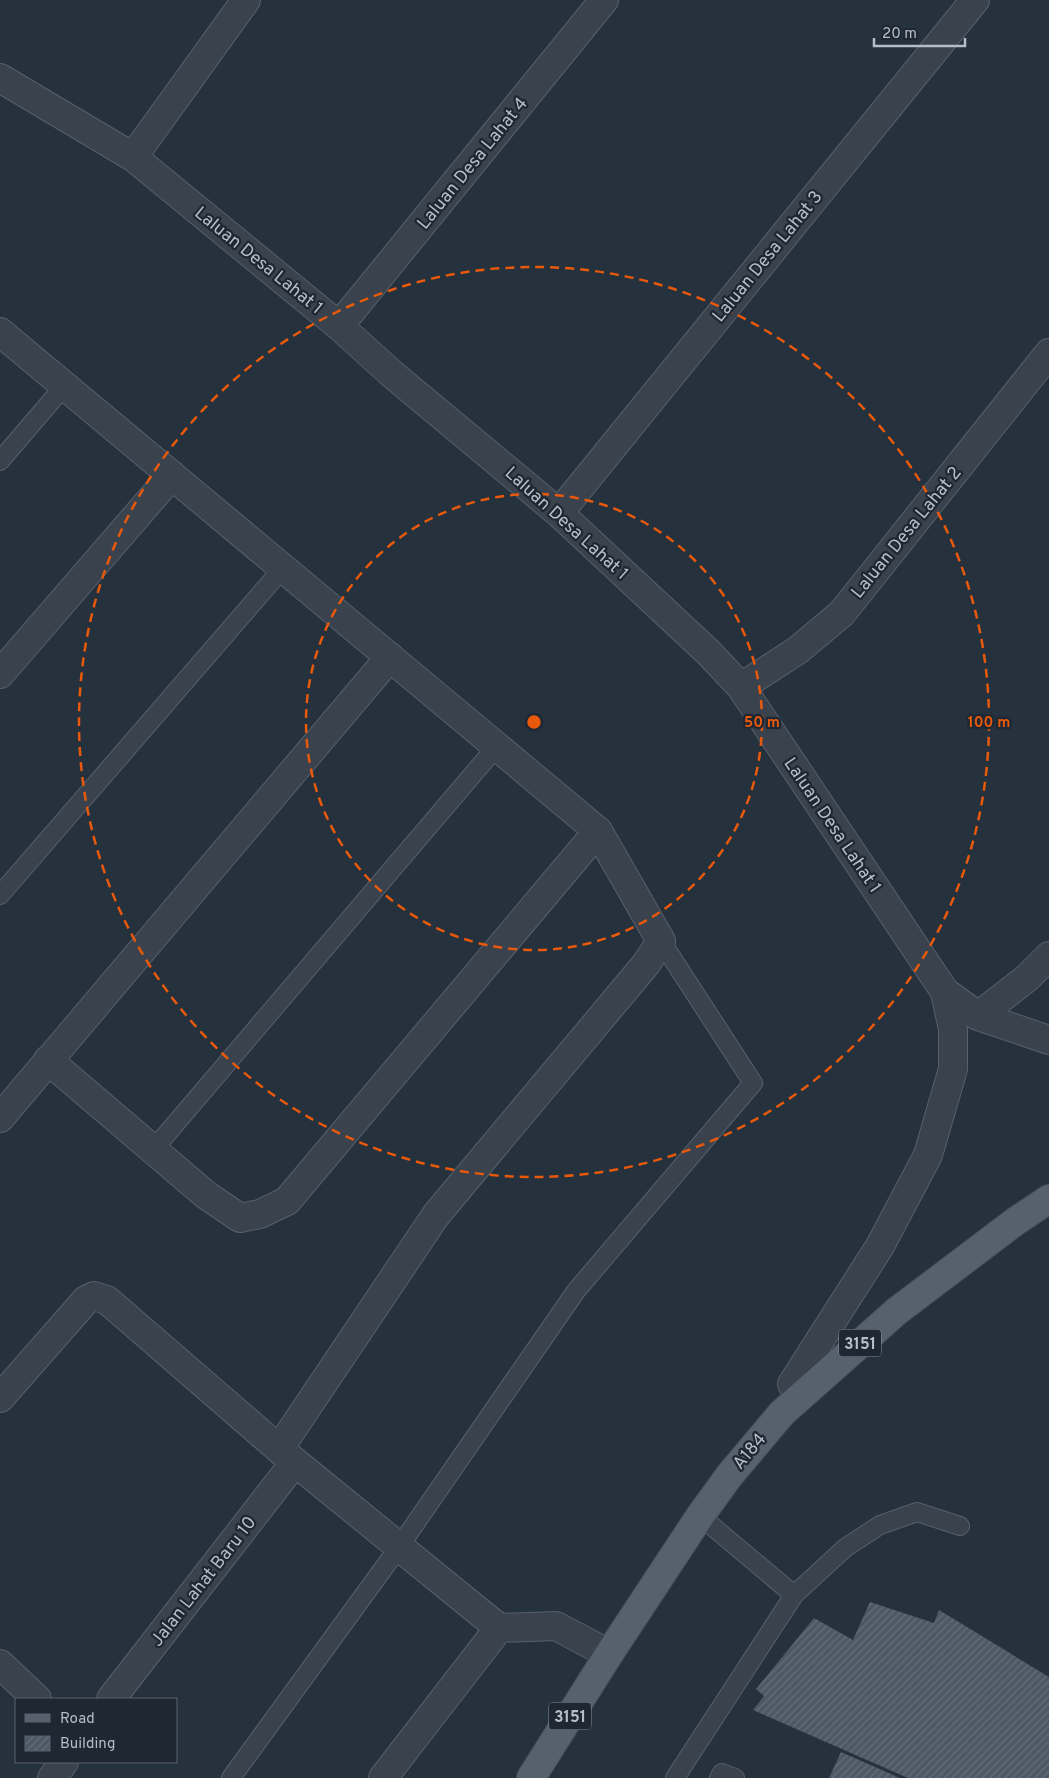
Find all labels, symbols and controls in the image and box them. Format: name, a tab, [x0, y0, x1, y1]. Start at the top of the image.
scale bar	[874, 15, 965, 47]
text: 20 m	[882, 25, 917, 44]
street label: Laluan Desa Lahat 4	[413, 93, 533, 235]
street label: Laluan Desa Lahat 3	[708, 186, 828, 328]
street label: Laluan Desa Lahat 1	[189, 202, 327, 320]
street label: Laluan Desa Lahat 1	[499, 462, 633, 586]
street label: Laluan Desa Lahat 2	[847, 462, 967, 604]
centre of rings	[525, 713, 543, 731]
text: 50 m	[744, 714, 780, 733]
text: 100 m	[968, 714, 1010, 733]
street label: Laluan Desa Lahat 1	[778, 754, 886, 898]
road number: 3151	[839, 1330, 881, 1356]
street label: A184	[728, 1429, 772, 1475]
street label: Jalan Lahat Baru 10	[146, 1512, 262, 1652]
legend	[15, 1698, 178, 1763]
road number: 3151	[549, 1702, 591, 1730]
text: Road	[60, 1710, 95, 1729]
text: Building	[60, 1735, 115, 1754]

